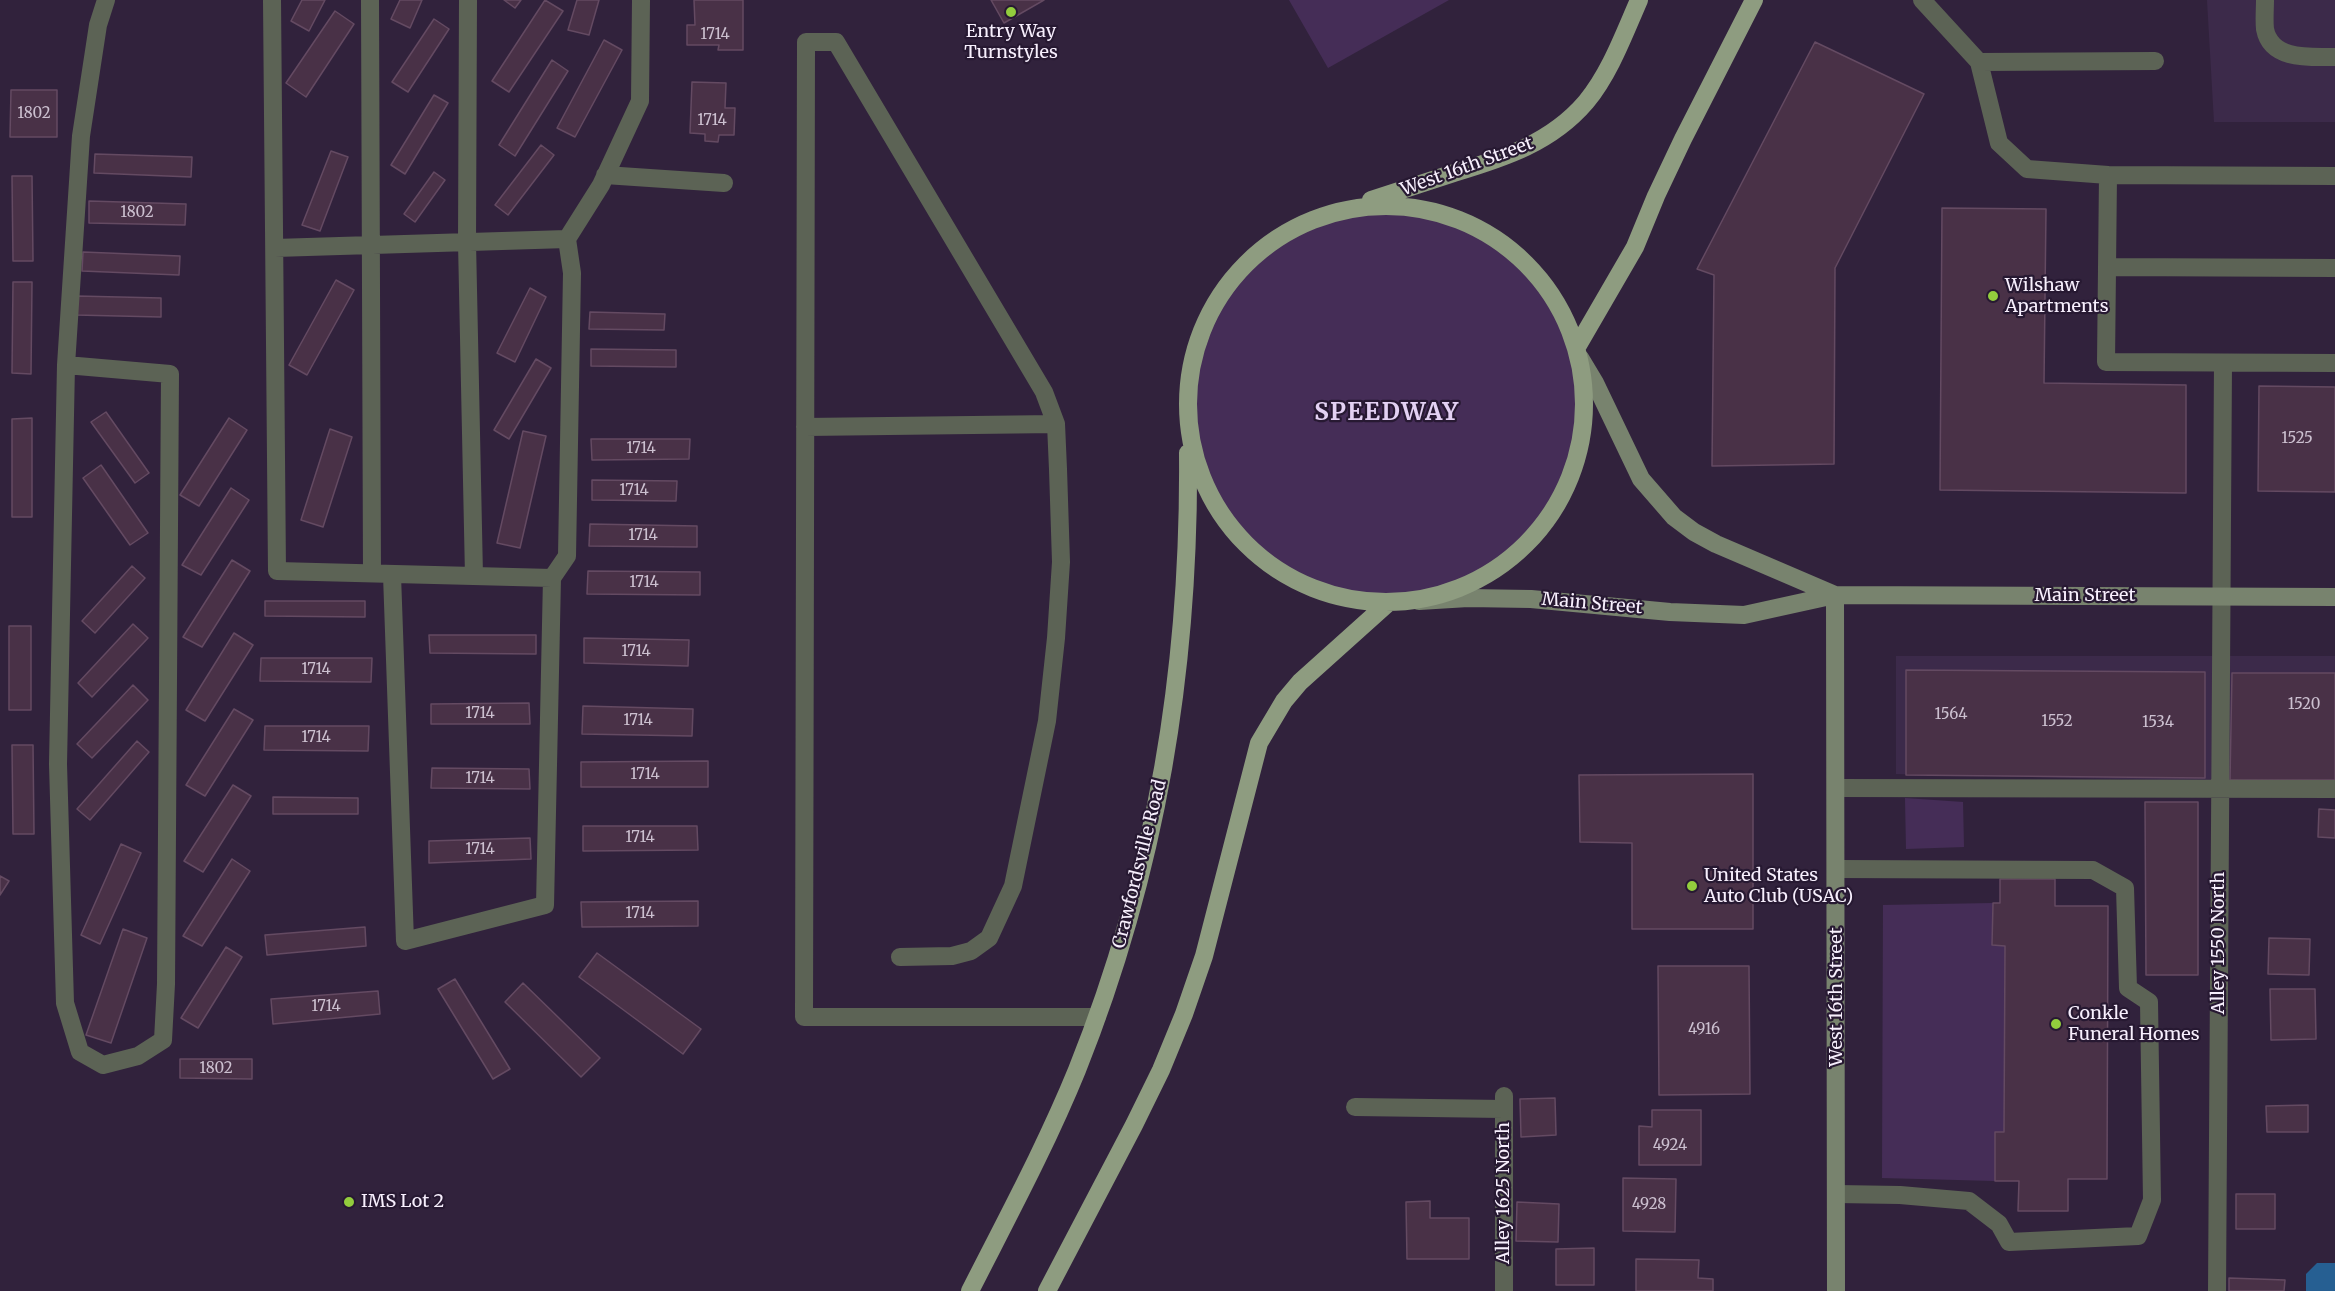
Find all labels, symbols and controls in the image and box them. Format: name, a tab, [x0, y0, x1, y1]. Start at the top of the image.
marker: Entry Way Turnstyles	[1004, 5, 1018, 19]
place label: Entry Way Turnstyles	[964, 21, 1058, 63]
house number: 1714	[700, 26, 730, 44]
house number: 1802	[17, 105, 51, 123]
house number: 1714	[697, 112, 727, 130]
street label: West 16th Street	[1398, 133, 1536, 201]
house number: 1802	[120, 204, 154, 222]
place label: Wilshaw Apartments	[2005, 275, 2108, 318]
marker: Wilshaw Apartments	[1986, 289, 2000, 303]
district label: SPEEDWAY	[1314, 399, 1460, 427]
house number: 1525	[2281, 430, 2313, 448]
house number: 1714	[626, 440, 656, 458]
house number: 1714	[619, 482, 649, 500]
house number: 1714	[628, 527, 658, 545]
house number: 1714	[629, 574, 659, 592]
street label: Main Street	[2034, 585, 2136, 607]
street label: Main Street	[1541, 589, 1643, 619]
house number: 1714	[621, 643, 651, 661]
house number: 1714	[301, 661, 331, 679]
house number: 1520	[2288, 696, 2320, 714]
house number: 1714	[465, 705, 495, 723]
house number: 1564	[1934, 706, 1968, 724]
house number: 1714	[623, 712, 653, 730]
house number: 1552	[2041, 713, 2073, 731]
house number: 1534	[2142, 714, 2174, 732]
house number: 1714	[301, 729, 331, 747]
house number: 1714	[630, 766, 660, 784]
house number: 1714	[465, 770, 495, 788]
street label: Crawfordsville Road	[1109, 777, 1171, 951]
house number: 1714	[625, 829, 655, 847]
house number: 1714	[465, 841, 495, 859]
place label: United States Auto Club (USAC)	[1704, 865, 1853, 908]
street label: Alley 1550 North	[2208, 872, 2230, 1014]
marker: United States Auto Club (USAC)	[1685, 879, 1699, 893]
house number: 1714	[625, 905, 655, 923]
street label: West 16th Street	[1826, 927, 1848, 1067]
house number: 1714	[311, 998, 341, 1016]
place label: Conkle Funeral Homes	[2068, 1003, 2200, 1046]
marker: Conkle Funeral Homes	[2049, 1017, 2063, 1031]
house number: 4916	[1688, 1021, 1720, 1039]
house number: 1802	[199, 1060, 233, 1078]
street label: Alley 1625 North	[1493, 1122, 1515, 1264]
house number: 4924	[1653, 1137, 1687, 1155]
place label: IMS Lot 2	[361, 1191, 444, 1213]
marker: IMS Lot 2	[342, 1195, 356, 1209]
house number: 4928	[1632, 1196, 1666, 1214]

